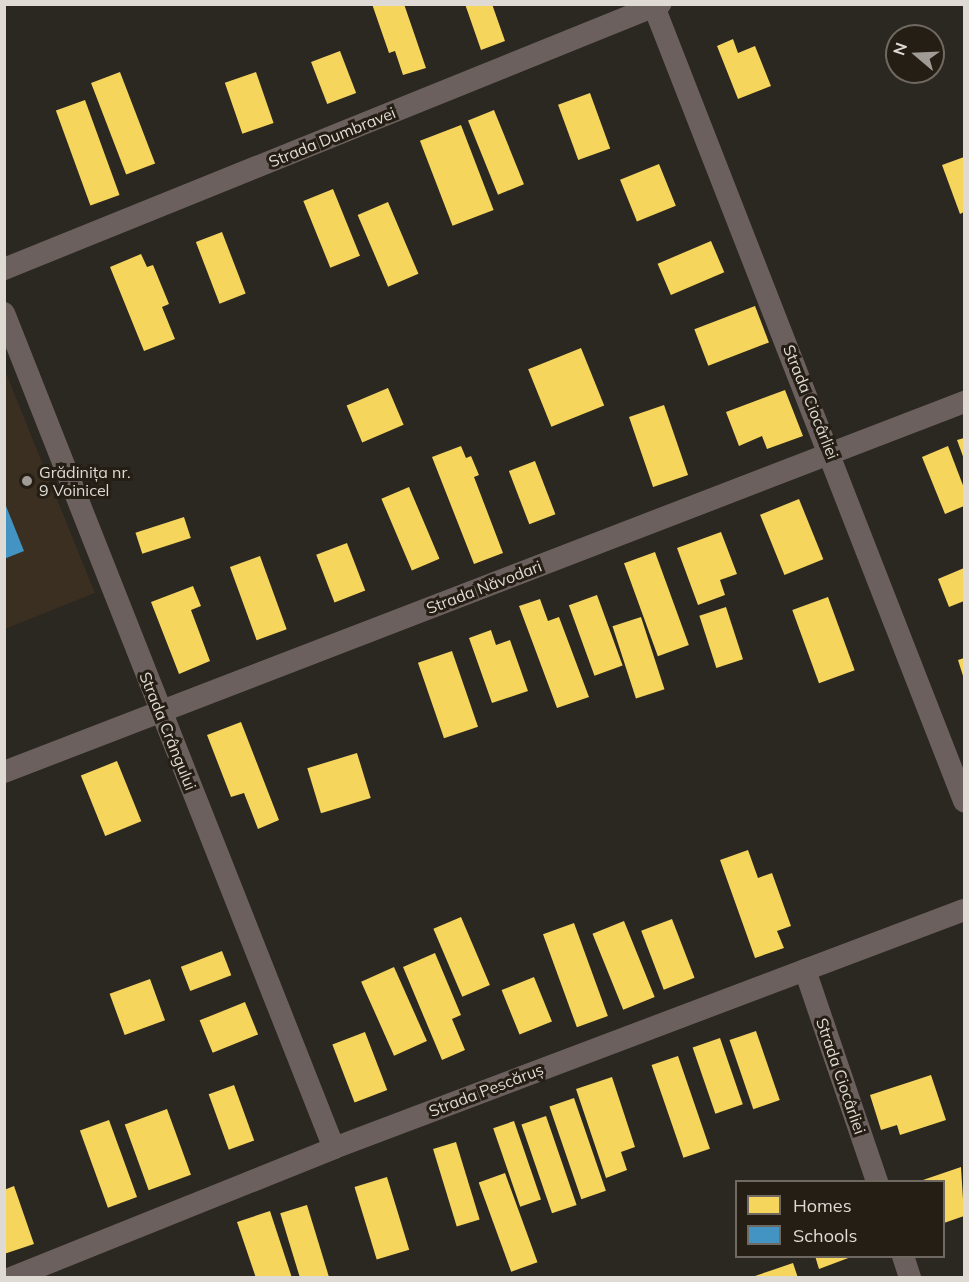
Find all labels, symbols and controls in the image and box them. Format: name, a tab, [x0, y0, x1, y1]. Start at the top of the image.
north arrow	[885, 24, 945, 84]
text: N	[888, 40, 911, 58]
street label: Strada Dumbravei	[266, 103, 398, 171]
street label: Strada Ciocârliei	[779, 342, 843, 462]
place label: Grădinița nr. 9 Voinicel	[39, 462, 131, 500]
marker: Grădinița nr. 9 Voinicel	[20, 474, 34, 488]
street label: Strada Năvodari	[424, 556, 544, 618]
street label: Strada Crângului	[136, 669, 200, 793]
street label: Strada Ciocârliei	[812, 1015, 870, 1137]
street label: Strada Pescăruș	[426, 1059, 546, 1121]
legend	[735, 1180, 945, 1258]
text: Homes	[793, 1194, 852, 1217]
text: Schools	[793, 1224, 857, 1247]

